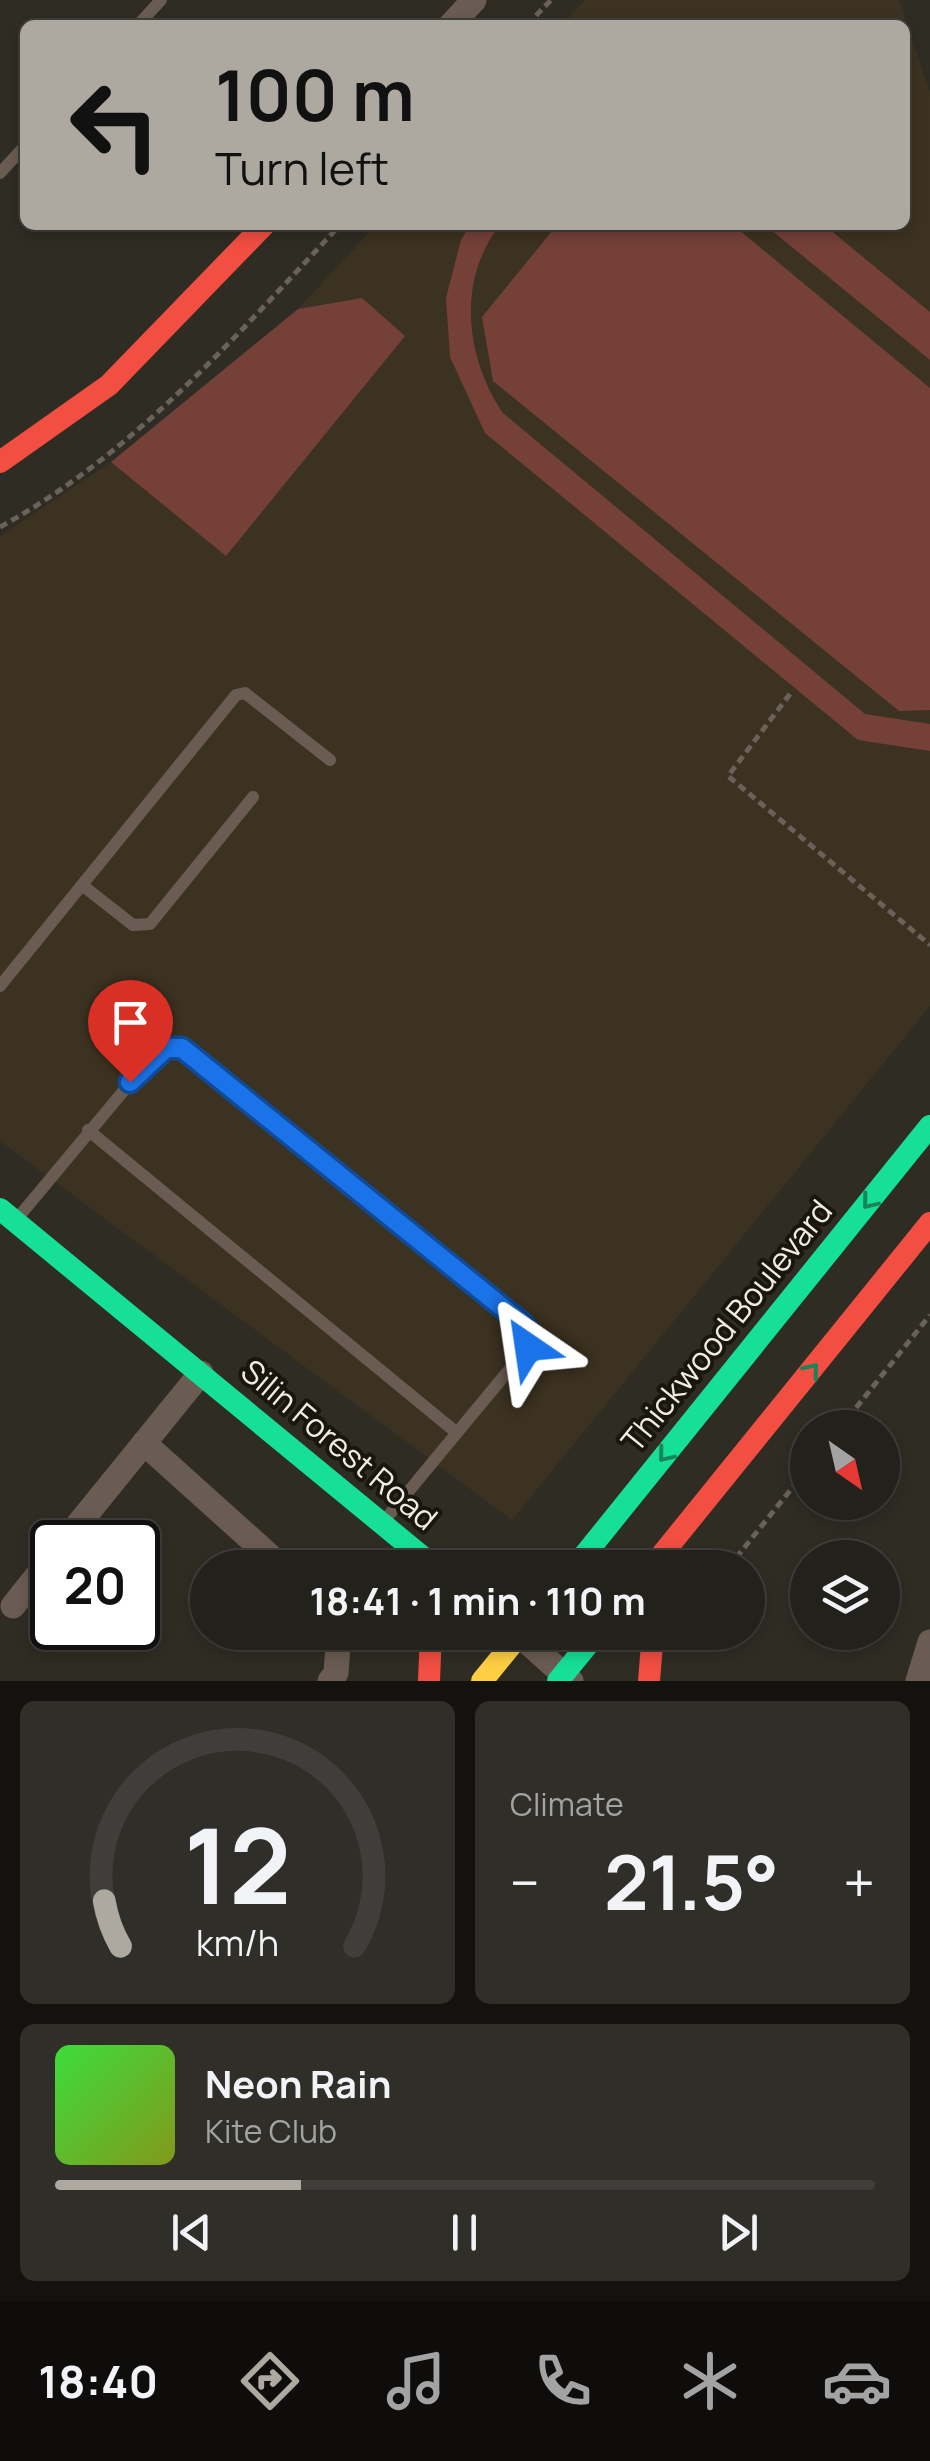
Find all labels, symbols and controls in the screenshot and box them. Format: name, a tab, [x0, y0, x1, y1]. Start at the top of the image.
text: 100 m	[215, 46, 415, 142]
icon: left	[50, 60, 180, 190]
text: Turn left	[215, 137, 389, 199]
pin	[88, 980, 173, 1083]
icon: arrive	[103, 995, 158, 1050]
street label: Thickwood Boulevard	[611, 1190, 842, 1461]
one-way arrow	[863, 1190, 881, 1208]
position arrow	[476, 1295, 580, 1399]
street label: Silin Forest Road	[232, 1349, 447, 1539]
one-way arrow	[800, 1363, 818, 1381]
north arrow	[790, 1410, 900, 1520]
map controls	[790, 1410, 900, 1650]
one-way arrow	[659, 1443, 677, 1461]
speed limit sign: 20	[30, 1520, 160, 1650]
button: layers	[790, 1540, 900, 1650]
text: 18:41 · 1 min · 110 m	[309, 1574, 646, 1626]
text: Climate	[510, 1782, 624, 1826]
text: 12	[184, 1793, 291, 1935]
text: 21.5°	[604, 1830, 779, 1933]
text: −	[510, 1844, 540, 1920]
text: +	[843, 1844, 875, 1920]
text: km/h	[196, 1918, 279, 1967]
text: Neon Rain	[205, 2057, 391, 2109]
text: Kite Club	[205, 2109, 337, 2153]
icon: previous	[164, 2205, 219, 2260]
icon: pause	[437, 2205, 492, 2260]
icon: next	[711, 2205, 766, 2260]
icon: directions	[235, 2346, 305, 2416]
icon: music	[381, 2346, 451, 2416]
icon: phone	[528, 2346, 598, 2416]
icon: climate	[675, 2346, 745, 2416]
icon: car	[822, 2346, 892, 2416]
text: 18:40	[38, 2350, 158, 2412]

